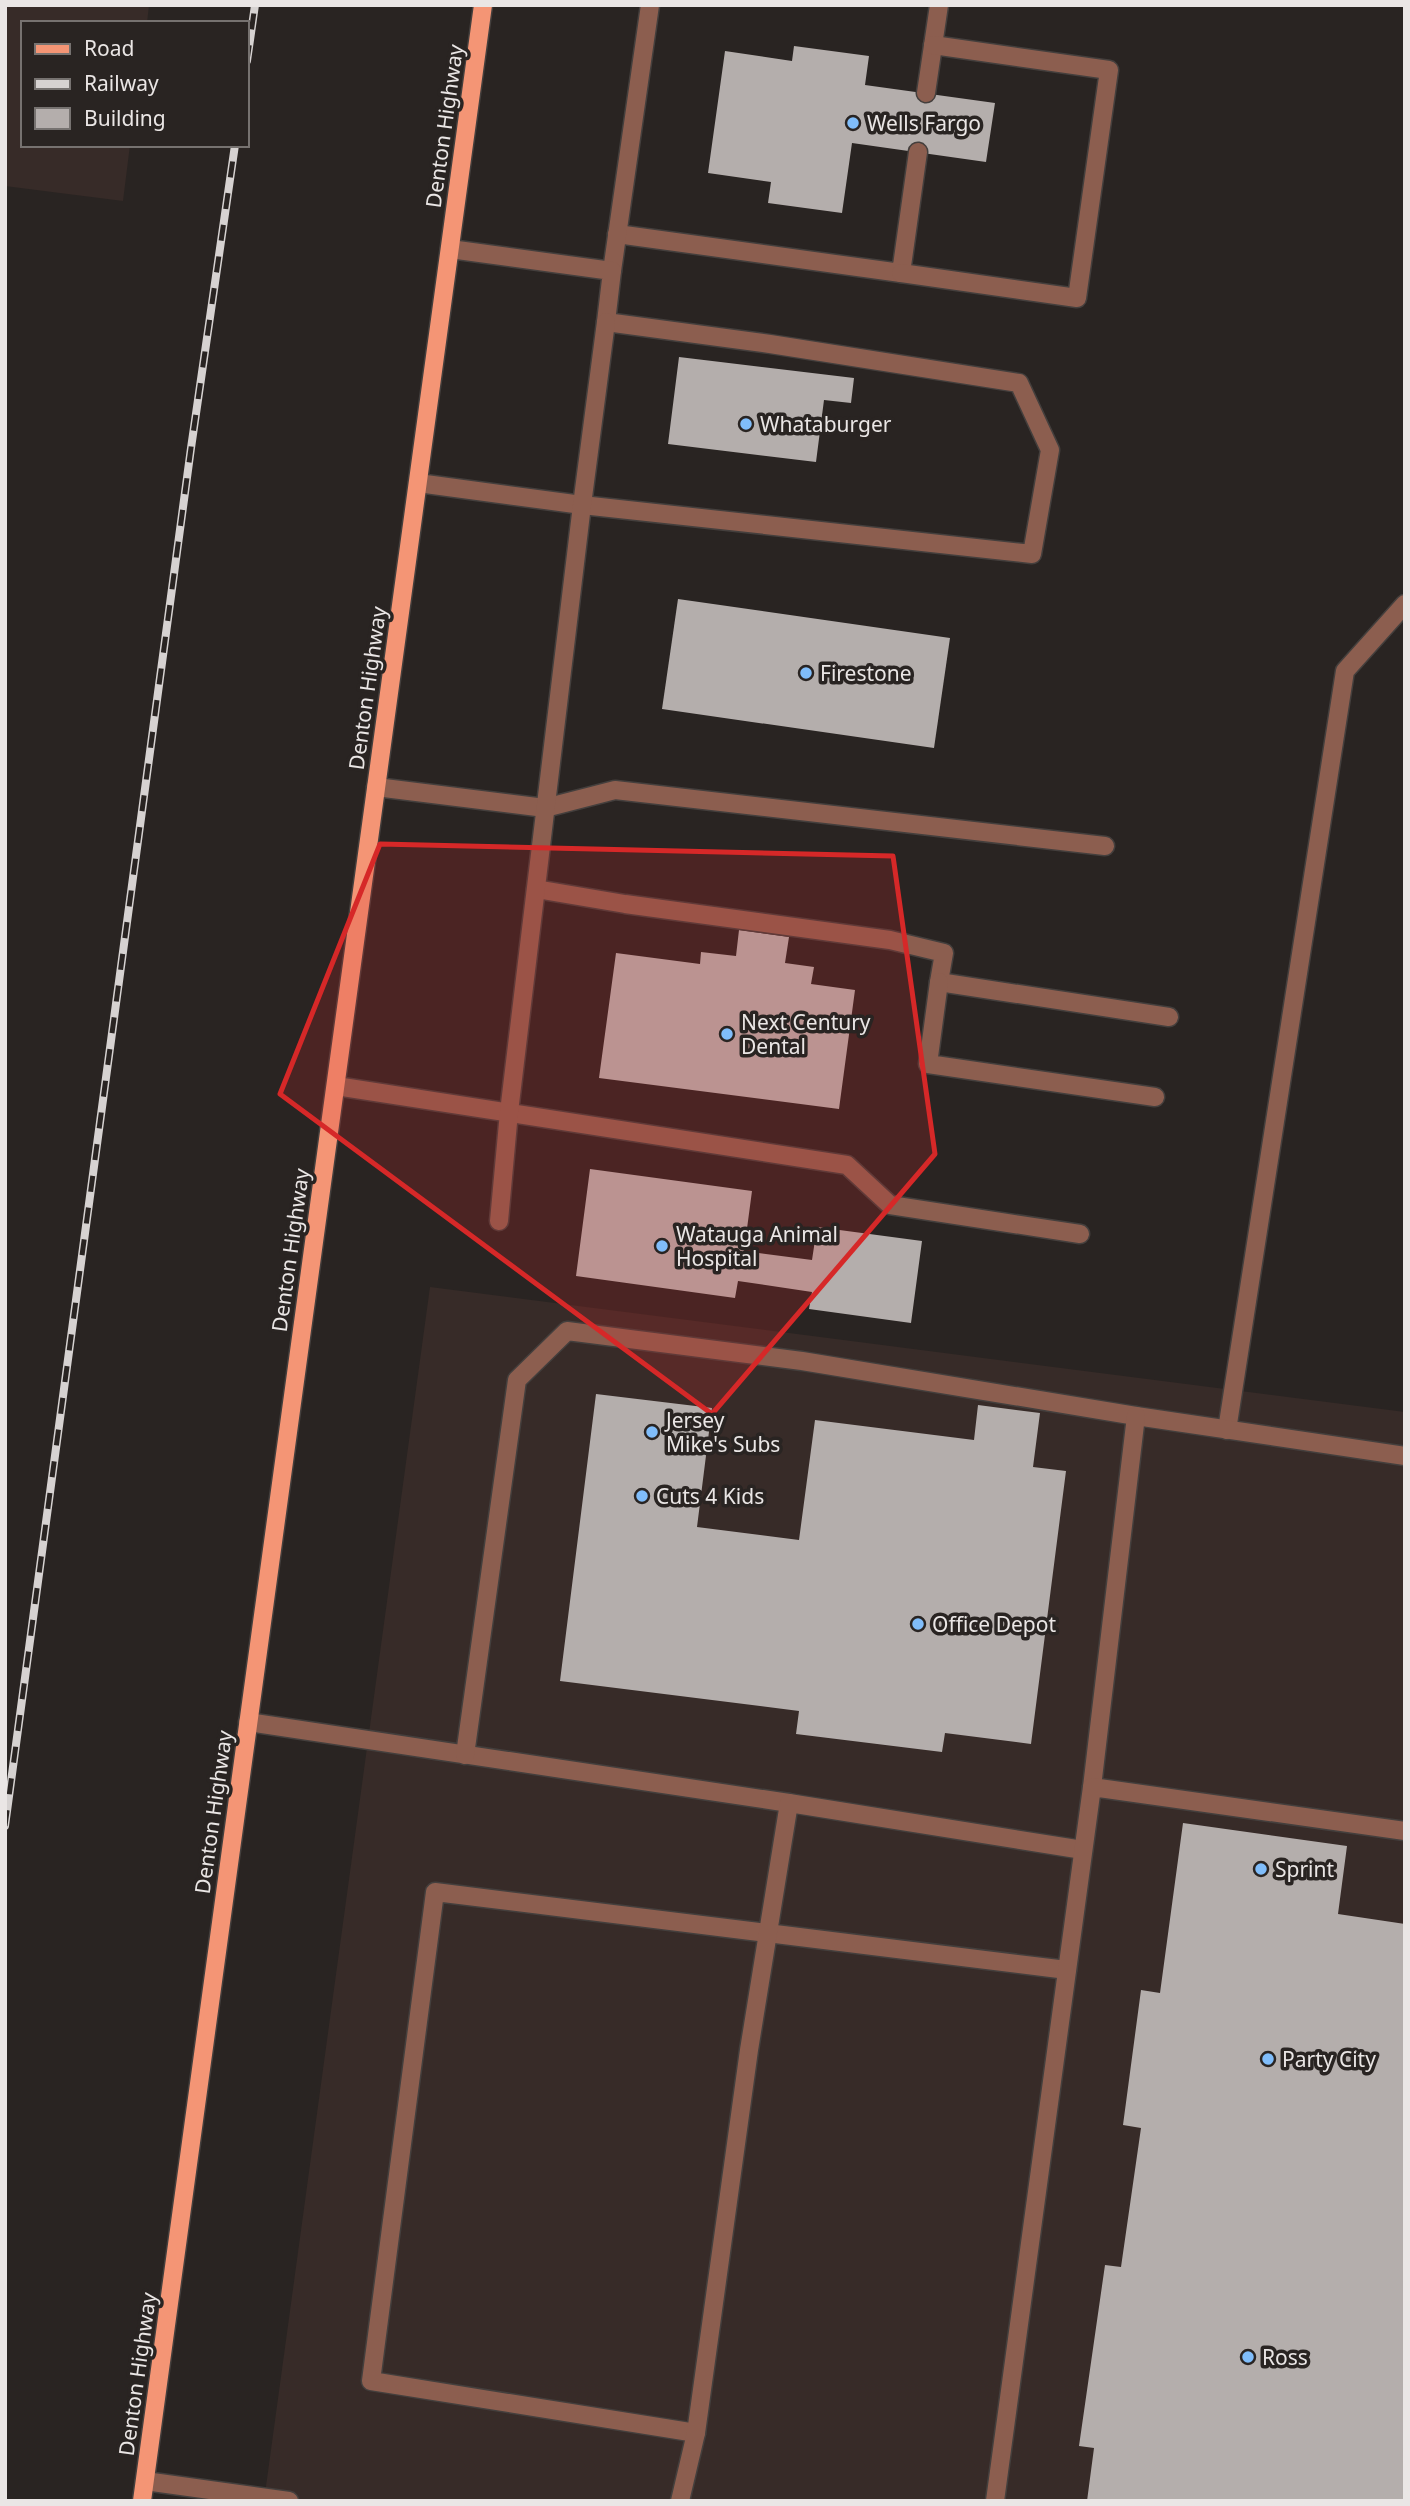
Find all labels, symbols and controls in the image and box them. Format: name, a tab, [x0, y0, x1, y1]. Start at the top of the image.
legend	[21, 21, 248, 147]
text: Road	[84, 34, 134, 62]
street label: Denton Highway	[419, 42, 469, 210]
text: Railway	[84, 69, 159, 97]
text: Building	[84, 104, 166, 132]
place label: Wells Fargo	[867, 109, 981, 137]
marker: Wells Fargo	[845, 115, 861, 131]
place label: Whataburger	[760, 410, 892, 438]
marker: Whataburger	[738, 416, 754, 432]
street label: Denton Highway	[342, 604, 392, 772]
place label: Firestone	[820, 659, 912, 687]
marker: Firestone	[798, 665, 814, 681]
place label: Next Century Dental	[741, 1008, 871, 1060]
marker: Next Century Dental	[719, 1026, 735, 1042]
street label: Denton Highway	[265, 1166, 315, 1334]
place label: Watauga Animal Hospital	[676, 1220, 838, 1272]
marker: Watauga Animal Hospital	[654, 1238, 670, 1254]
place label: Jersey Mike's Subs	[664, 1406, 780, 1458]
marker: Jersey Mike's Subs	[644, 1424, 660, 1440]
place label: Cuts 4 Kids	[656, 1482, 764, 1510]
marker: Cuts 4 Kids	[634, 1488, 650, 1504]
place label: Office Depot	[932, 1610, 1056, 1638]
marker: Office Depot	[910, 1616, 926, 1632]
street label: Denton Highway	[188, 1728, 238, 1896]
place label: Sprint	[1275, 1855, 1335, 1883]
marker: Sprint	[1253, 1861, 1269, 1877]
place label: Party City	[1282, 2045, 1376, 2073]
marker: Party City	[1260, 2051, 1276, 2067]
street label: Denton Highway	[112, 2290, 162, 2458]
place label: Ross	[1262, 2343, 1308, 2371]
marker: Ross	[1240, 2349, 1256, 2365]

